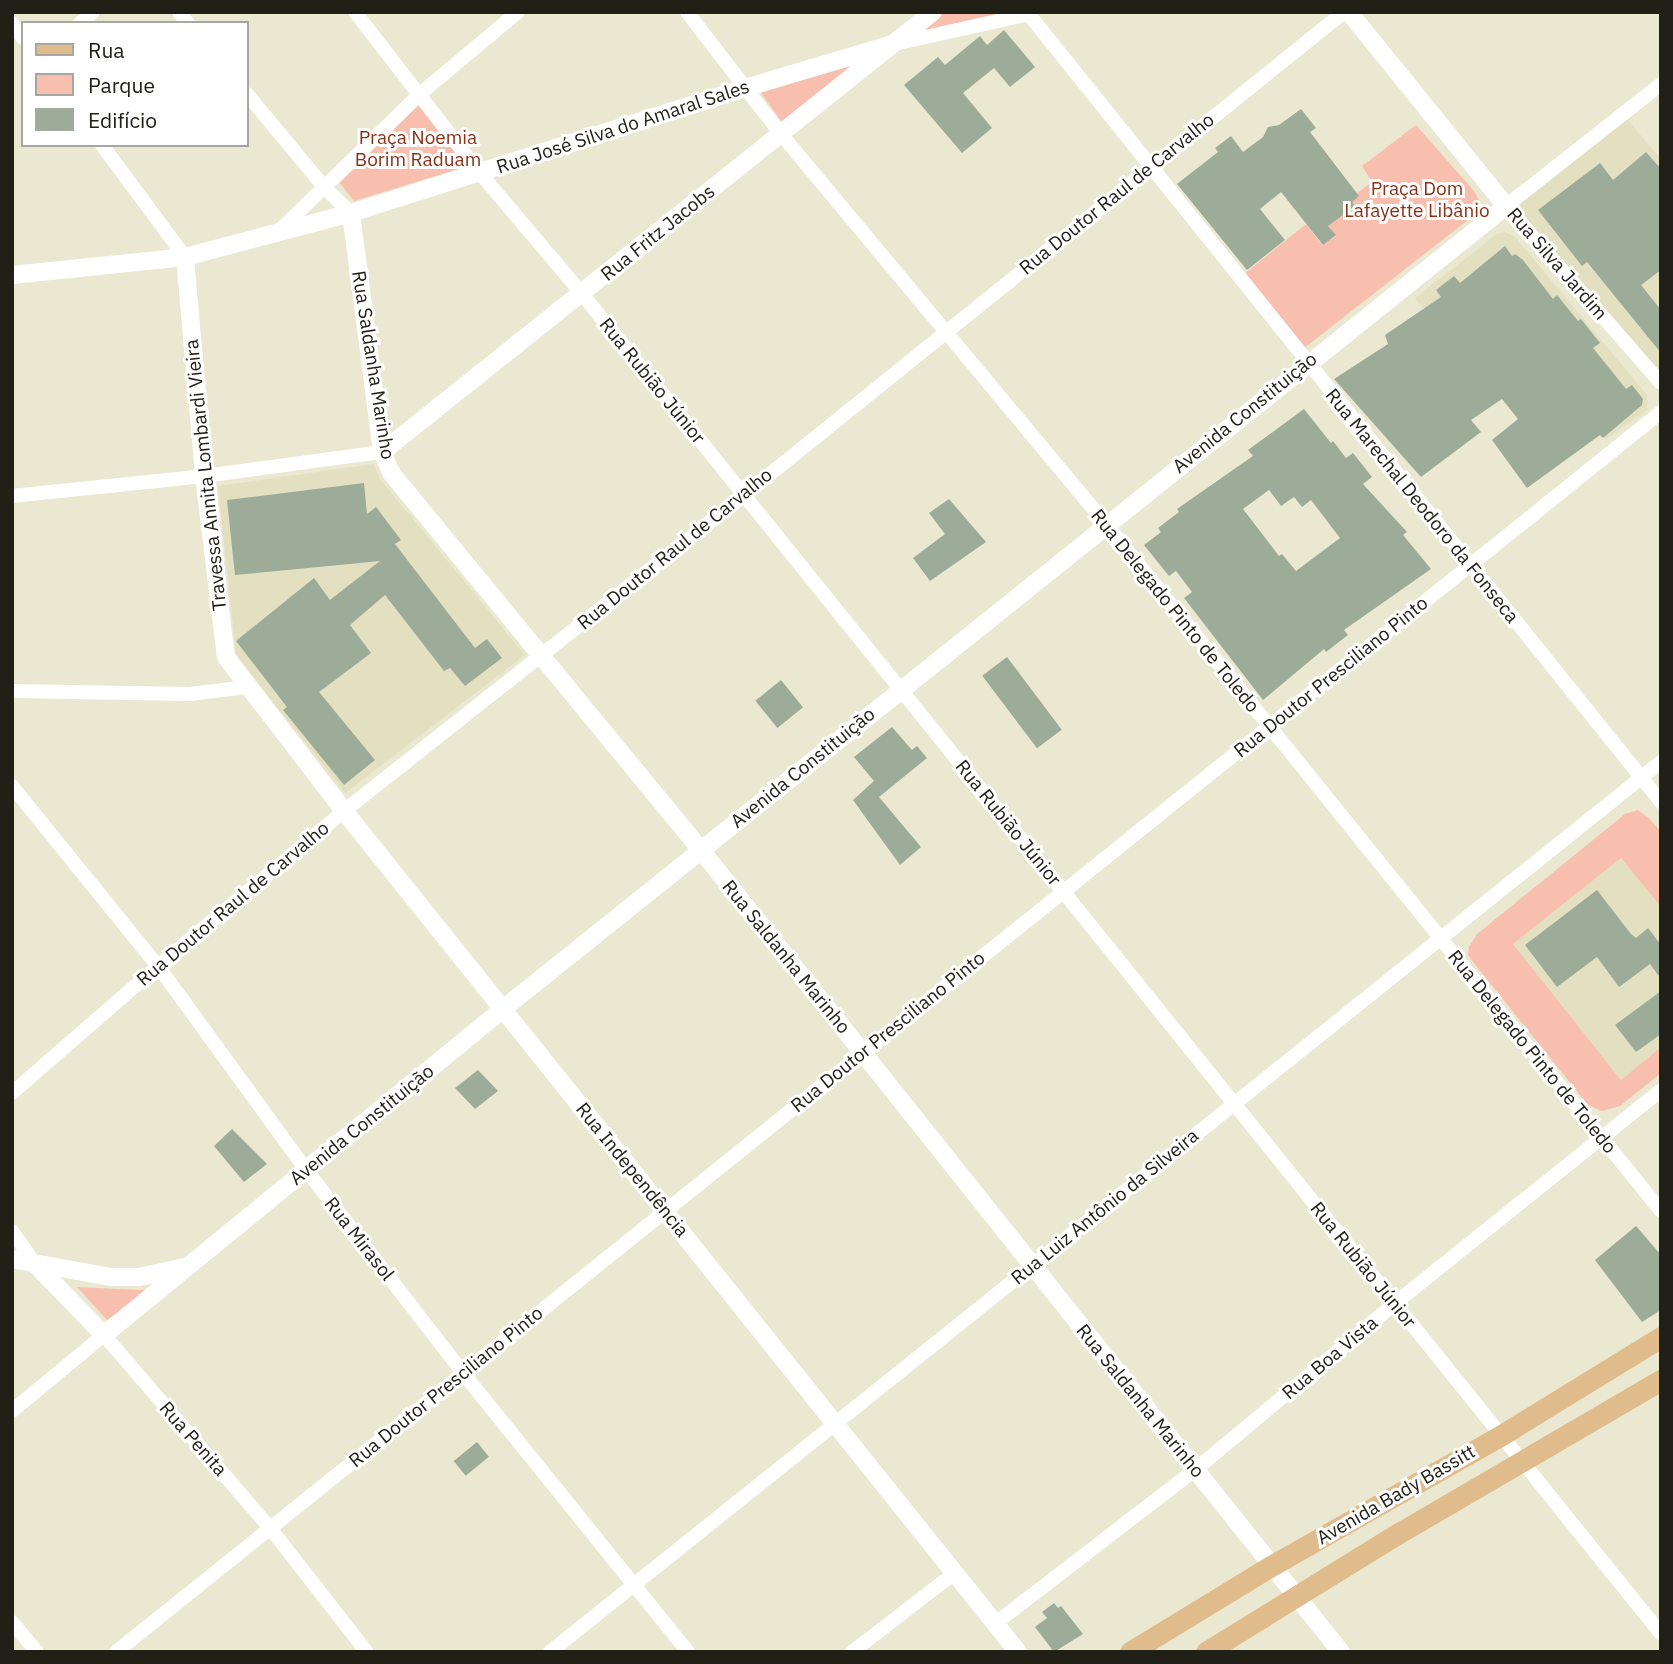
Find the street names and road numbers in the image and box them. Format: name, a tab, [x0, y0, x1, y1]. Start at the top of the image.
street label: Rua José Silva do Amaral Sales	[494, 75, 752, 179]
street label: Rua Doutor Raul de Carvalho	[1015, 108, 1219, 280]
street label: Rua Fritz Jacobs	[597, 180, 719, 286]
street label: Rua Silva Jardim	[1502, 203, 1612, 325]
street label: Rua Saldanha Marinho	[347, 269, 399, 461]
street label: Rua Rubião Júnior	[594, 314, 710, 448]
street label: Travessa Annita Lombardi Vieira	[180, 338, 232, 612]
street label: Avenida Constituição	[1168, 348, 1322, 478]
street label: Rua Marechal Deodoro da Fonseca	[1320, 384, 1524, 628]
street label: Rua Doutor Raul de Carvalho	[573, 463, 777, 635]
street label: Rua Delegado Pinto de Toledo	[1086, 505, 1264, 717]
street label: Rua Doutor Presciliano Pinto	[1229, 592, 1433, 762]
street label: Avenida Constituição	[726, 703, 880, 833]
street label: Rua Rubião Júnior	[950, 756, 1066, 890]
street label: Rua Doutor Raul de Carvalho	[132, 817, 334, 991]
street label: Rua Saldanha Marinho	[717, 876, 855, 1038]
street label: Rua Delegado Pinto de Toledo	[1443, 946, 1621, 1158]
street label: Rua Doutor Presciliano Pinto	[786, 947, 990, 1117]
street label: Avenida Constituição	[285, 1060, 439, 1190]
street label: Rua Independência	[571, 1098, 693, 1242]
street label: Rua Luiz Antônio da Silveira	[1007, 1124, 1203, 1290]
street label: Rua Mirasol	[319, 1193, 399, 1285]
street label: Rua Rubião Júnior	[1305, 1198, 1421, 1332]
street label: Rua Doutor Presciliano Pinto	[344, 1302, 548, 1472]
street label: Rua Boa Vista	[1278, 1311, 1382, 1405]
street label: Rua Saldanha Marinho	[1071, 1320, 1209, 1482]
street label: Rua Penita	[154, 1397, 232, 1481]
street label: Avenida Bady Bassitt	[1313, 1440, 1479, 1550]

